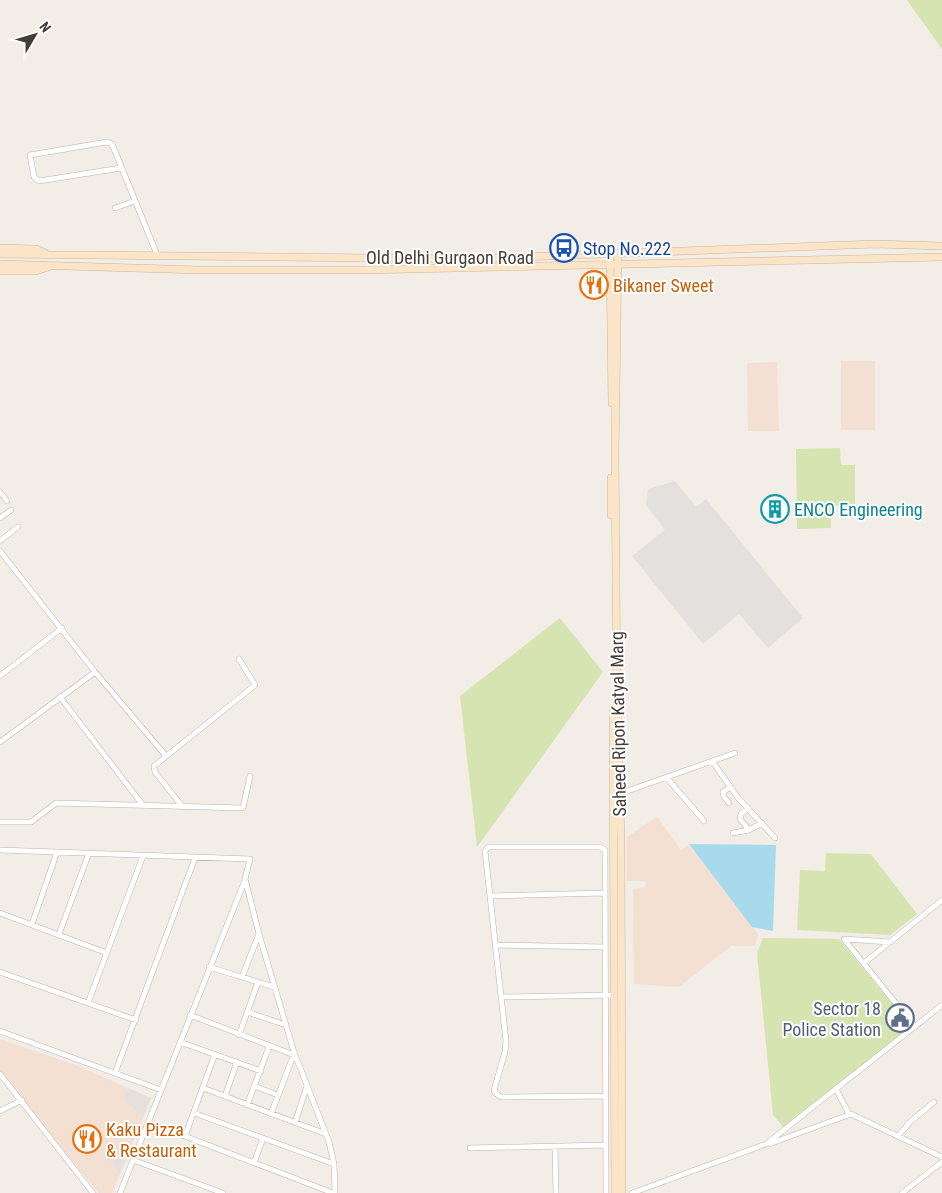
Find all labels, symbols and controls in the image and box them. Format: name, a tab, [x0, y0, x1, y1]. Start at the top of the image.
north arrow	[10, 10, 60, 60]
text: N	[36, 19, 54, 35]
bus stop icon: Stop No.222	[549, 233, 579, 263]
place label: Stop No.222	[583, 238, 671, 259]
street label: Old Delhi Gurgaon Road	[366, 247, 534, 268]
restaurant icon: Bikaner Sweet	[579, 270, 609, 300]
place label: Bikaner Sweet	[613, 275, 714, 296]
building icon: ENCO Engineering	[760, 494, 790, 524]
place label: ENCO Engineering	[794, 499, 923, 520]
street label: Saheed Ripon Katyal Marg	[606, 631, 630, 817]
place label: Sector 18 Police Station	[782, 998, 881, 1040]
public building icon: Sector 18 Police Station	[885, 1003, 915, 1033]
place label: Kaku Pizza & Restaurant	[106, 1119, 197, 1161]
restaurant icon: Kaku Pizza & Restaurant	[72, 1124, 102, 1154]

